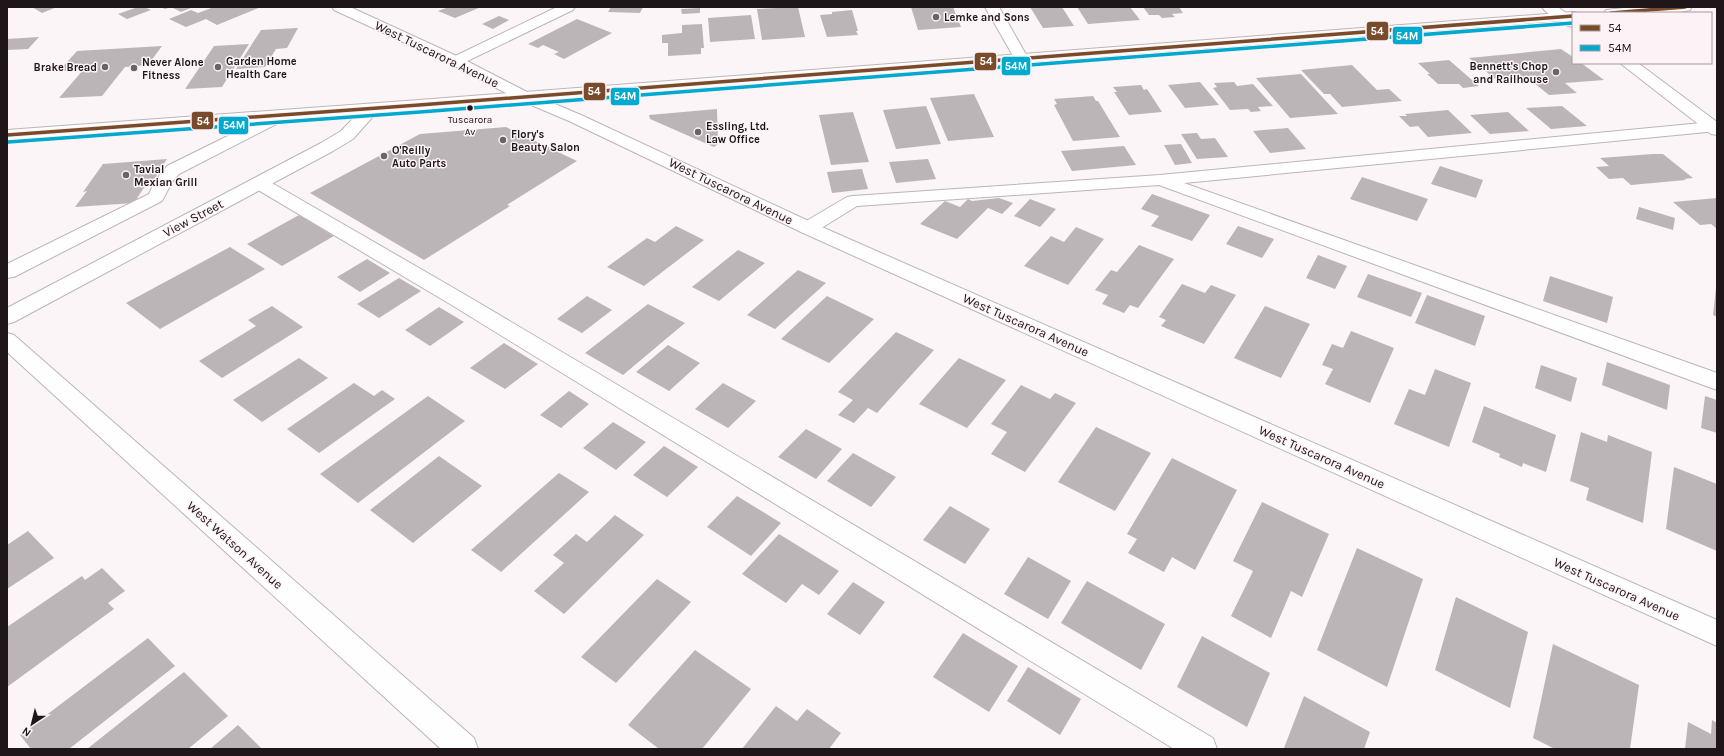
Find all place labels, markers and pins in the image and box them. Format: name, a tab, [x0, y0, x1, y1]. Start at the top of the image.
place label: Lemke and Sons	[944, 11, 1030, 24]
marker: Lemke and Sons	[931, 12, 941, 22]
place label: Garden Home Health Care	[226, 55, 297, 81]
place label: Never Alone Fitness	[142, 56, 204, 82]
place label: Bennett's Chop and Railhouse	[1470, 60, 1548, 86]
place label: Brake Bread	[34, 61, 97, 74]
marker: Brake Bread	[100, 62, 110, 72]
marker: Garden Home Health Care	[213, 62, 223, 72]
marker: Never Alone Fitness	[129, 63, 139, 73]
marker: Bennett's Chop and Railhouse	[1551, 67, 1561, 77]
marker: Tuscarora Av	[465, 103, 475, 113]
place label: Tuscarora Av	[448, 114, 492, 138]
place label: Essling, Ltd. Law Office	[706, 120, 769, 146]
marker: Essling, Ltd. Law Office	[693, 127, 703, 137]
place label: Flory's Beauty Salon	[511, 128, 580, 154]
marker: Flory's Beauty Salon	[498, 135, 508, 145]
place label: O'Reilly Auto Parts	[392, 144, 447, 170]
marker: O'Reilly Auto Parts	[379, 151, 389, 161]
place label: Tavial Mexian Grill	[134, 163, 197, 189]
marker: Tavial Mexian Grill	[121, 170, 131, 180]

